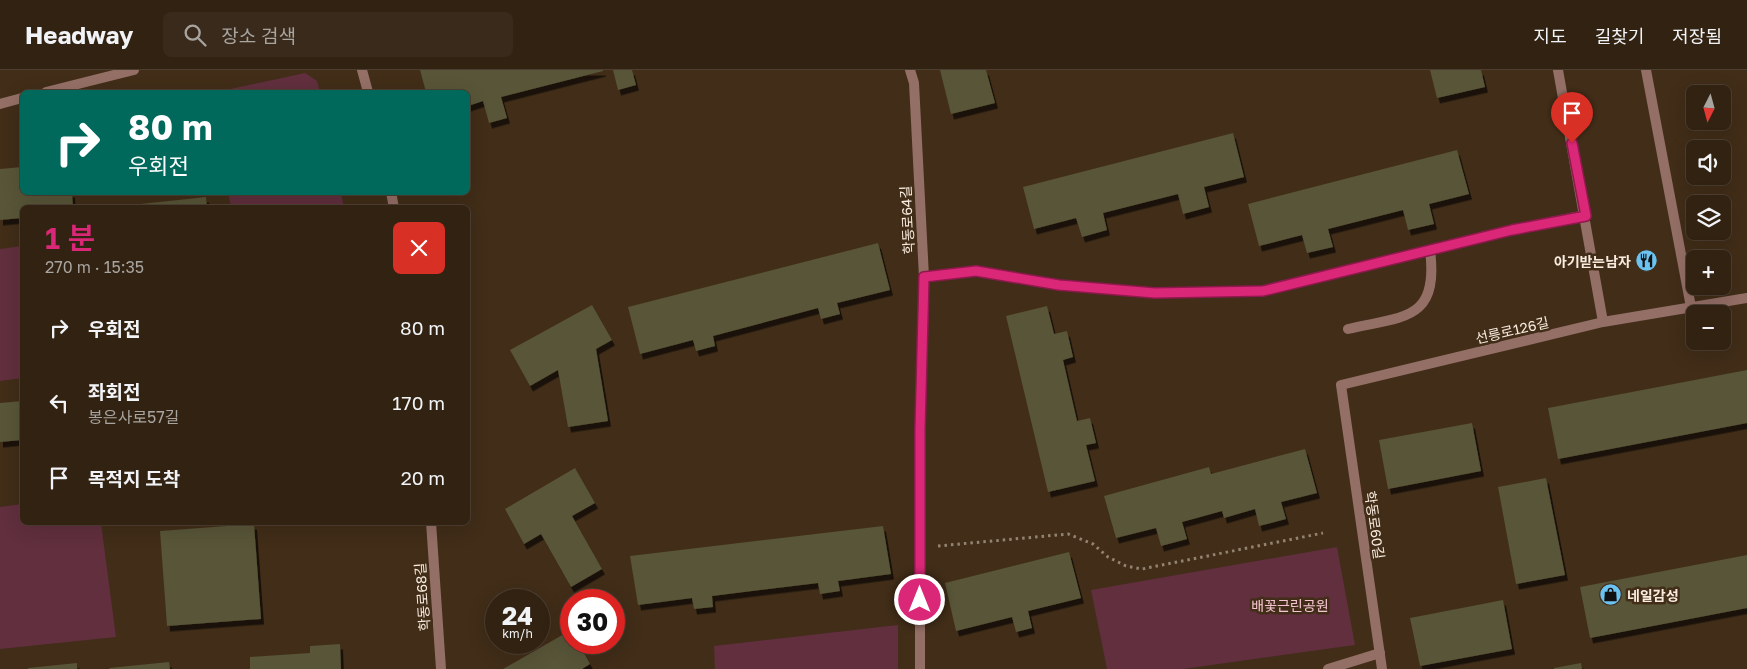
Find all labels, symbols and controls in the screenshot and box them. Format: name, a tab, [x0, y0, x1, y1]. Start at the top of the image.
search box	[163, 12, 513, 57]
text: Headway	[25, 20, 133, 49]
icon: search	[181, 21, 209, 49]
text: 장소 검색	[221, 24, 296, 47]
text: 지도	[1534, 25, 1567, 47]
text: 길찾기	[1595, 25, 1644, 47]
text: 저장됨	[1672, 25, 1722, 47]
north arrow	[1686, 85, 1731, 130]
map controls	[1686, 85, 1731, 350]
pin	[1551, 92, 1593, 143]
icon: arrive	[1558, 99, 1586, 127]
text: 80 m	[128, 106, 213, 148]
icon: right	[45, 110, 110, 175]
button: sound	[1686, 140, 1731, 185]
text: 우회전	[128, 152, 189, 179]
street label: 학동로64길	[897, 185, 917, 255]
button: layers	[1686, 195, 1731, 240]
text: 1 분	[45, 220, 95, 256]
button: close	[393, 222, 445, 274]
restaurant icon: 아기받는남자	[1635, 249, 1659, 273]
button: +	[1686, 250, 1731, 295]
place label: 아기받는남자	[1554, 253, 1631, 270]
text: 270 m · 15:35	[45, 257, 144, 277]
button: −	[1686, 305, 1731, 350]
street label: 선릉로126길	[1474, 313, 1550, 347]
icon: right	[45, 314, 73, 342]
text: 80 m	[400, 316, 445, 339]
text: 우회전	[88, 317, 140, 340]
text: 좌회전	[88, 380, 140, 403]
icon: left	[45, 389, 73, 417]
text: 170 m	[392, 391, 445, 414]
text: 봉은사로57길	[88, 407, 179, 427]
icon: arrive	[45, 464, 73, 492]
text: 20 m	[401, 466, 445, 489]
text: 목적지 도착	[88, 467, 180, 490]
street label: 학동로60길	[1362, 490, 1388, 560]
street label: 학동로68길	[411, 562, 433, 632]
position arrow	[893, 573, 945, 625]
shop icon: 네일감성	[1599, 583, 1623, 607]
place label: 네일감성	[1627, 587, 1679, 604]
speed limit sign: 30	[560, 589, 625, 654]
park label: 배꽃근린공원	[1251, 597, 1329, 614]
text: 24	[502, 600, 533, 631]
text: km/h	[502, 626, 533, 641]

